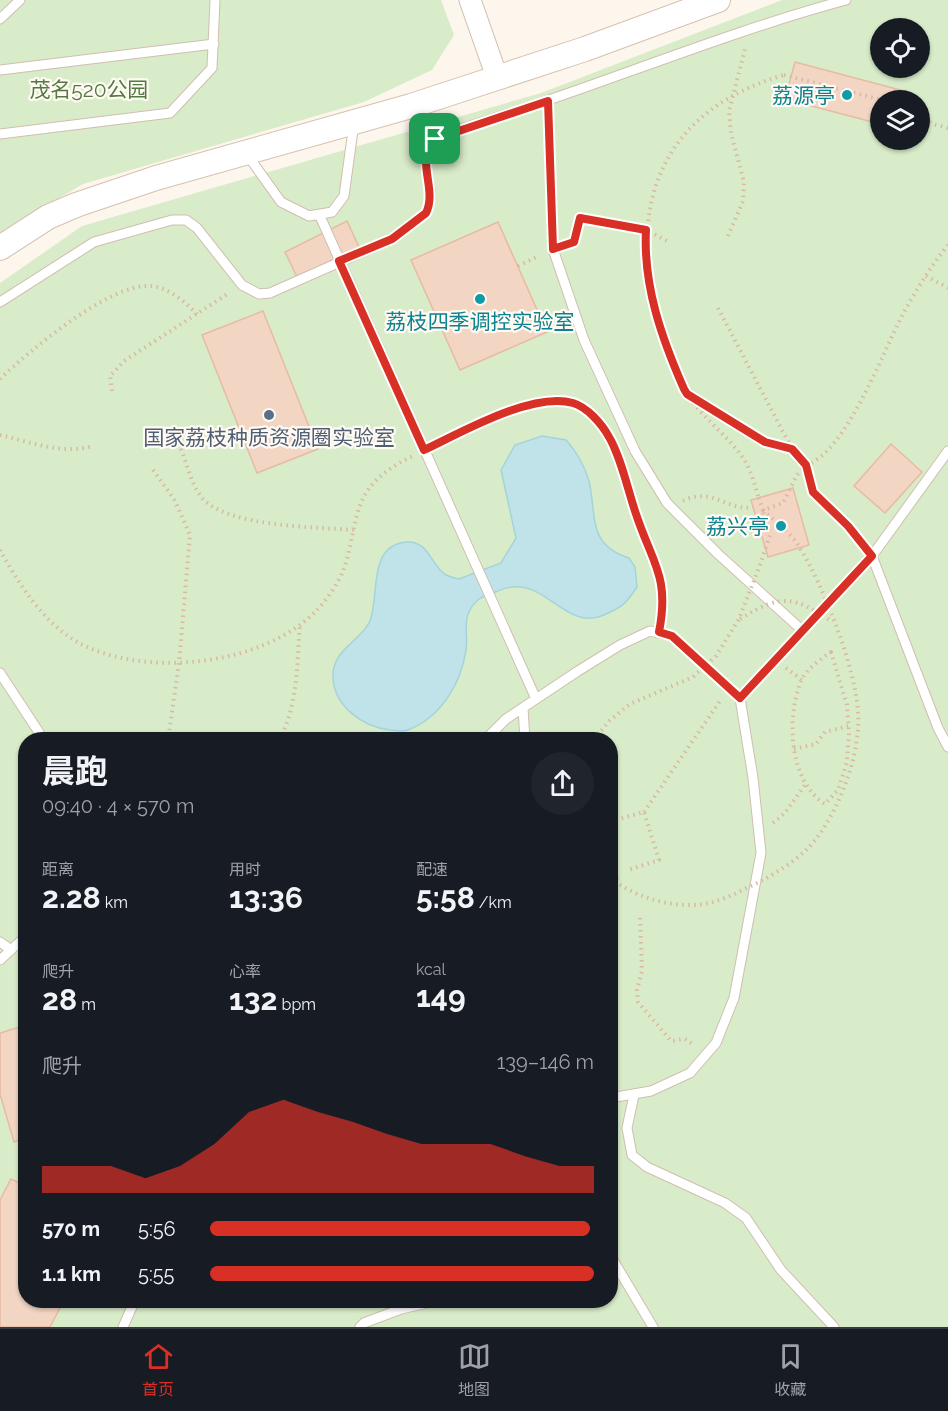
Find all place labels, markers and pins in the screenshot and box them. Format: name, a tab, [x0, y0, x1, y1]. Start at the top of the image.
place label: 荔源亭	[772, 83, 835, 108]
marker: 荔源亭	[840, 88, 854, 102]
pin	[409, 113, 460, 164]
marker: 荔枝四季调控实验室	[473, 292, 487, 306]
place label: 荔枝四季调控实验室	[386, 309, 575, 334]
marker: 国家荔枝种质资源圈实验室	[262, 408, 276, 422]
place label: 国家荔枝种质资源圈实验室	[143, 425, 395, 450]
place label: 荔兴亭	[706, 514, 769, 539]
marker: 荔兴亭	[774, 519, 788, 533]

